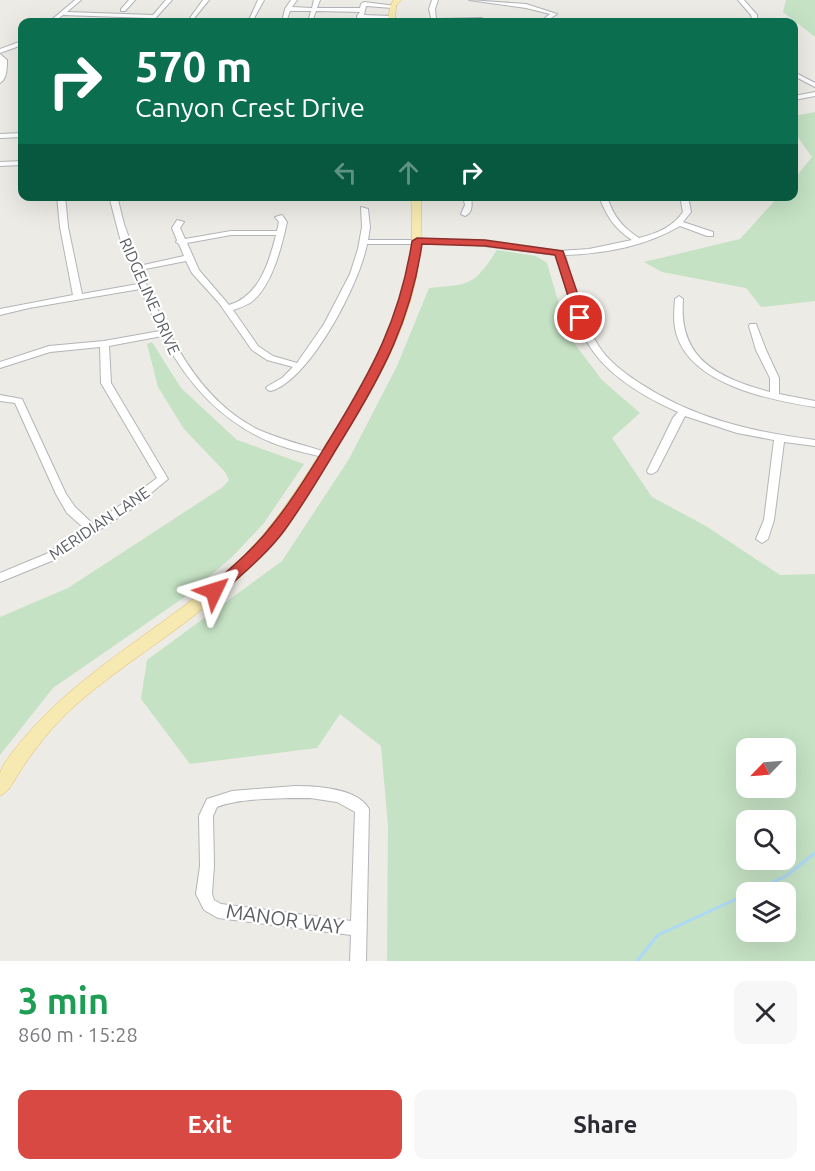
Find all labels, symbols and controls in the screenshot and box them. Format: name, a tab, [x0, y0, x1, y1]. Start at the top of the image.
icon: right	[36, 42, 114, 120]
text: 570 m	[135, 43, 252, 90]
text: Canyon Crest Drive	[135, 92, 365, 122]
icon: left	[329, 156, 362, 189]
icon: ahead	[392, 156, 425, 189]
icon: right	[455, 156, 488, 189]
street label: RIDGELINE DRIVE	[116, 235, 184, 357]
pin	[554, 292, 605, 343]
icon: arrive	[563, 301, 596, 334]
street label: MERIDIAN LANE	[45, 483, 153, 563]
position arrow	[182, 559, 246, 623]
north arrow	[736, 738, 796, 798]
map controls	[736, 738, 796, 942]
button: search	[736, 810, 796, 870]
button: layers	[736, 882, 796, 942]
street label: MANOR WAY	[225, 899, 346, 938]
text: 3 min	[18, 980, 109, 1021]
button: close	[734, 981, 797, 1044]
text: 860 m · 15:28	[18, 1023, 138, 1046]
button: Exit	[18, 1090, 402, 1159]
button: Share	[414, 1090, 797, 1159]

